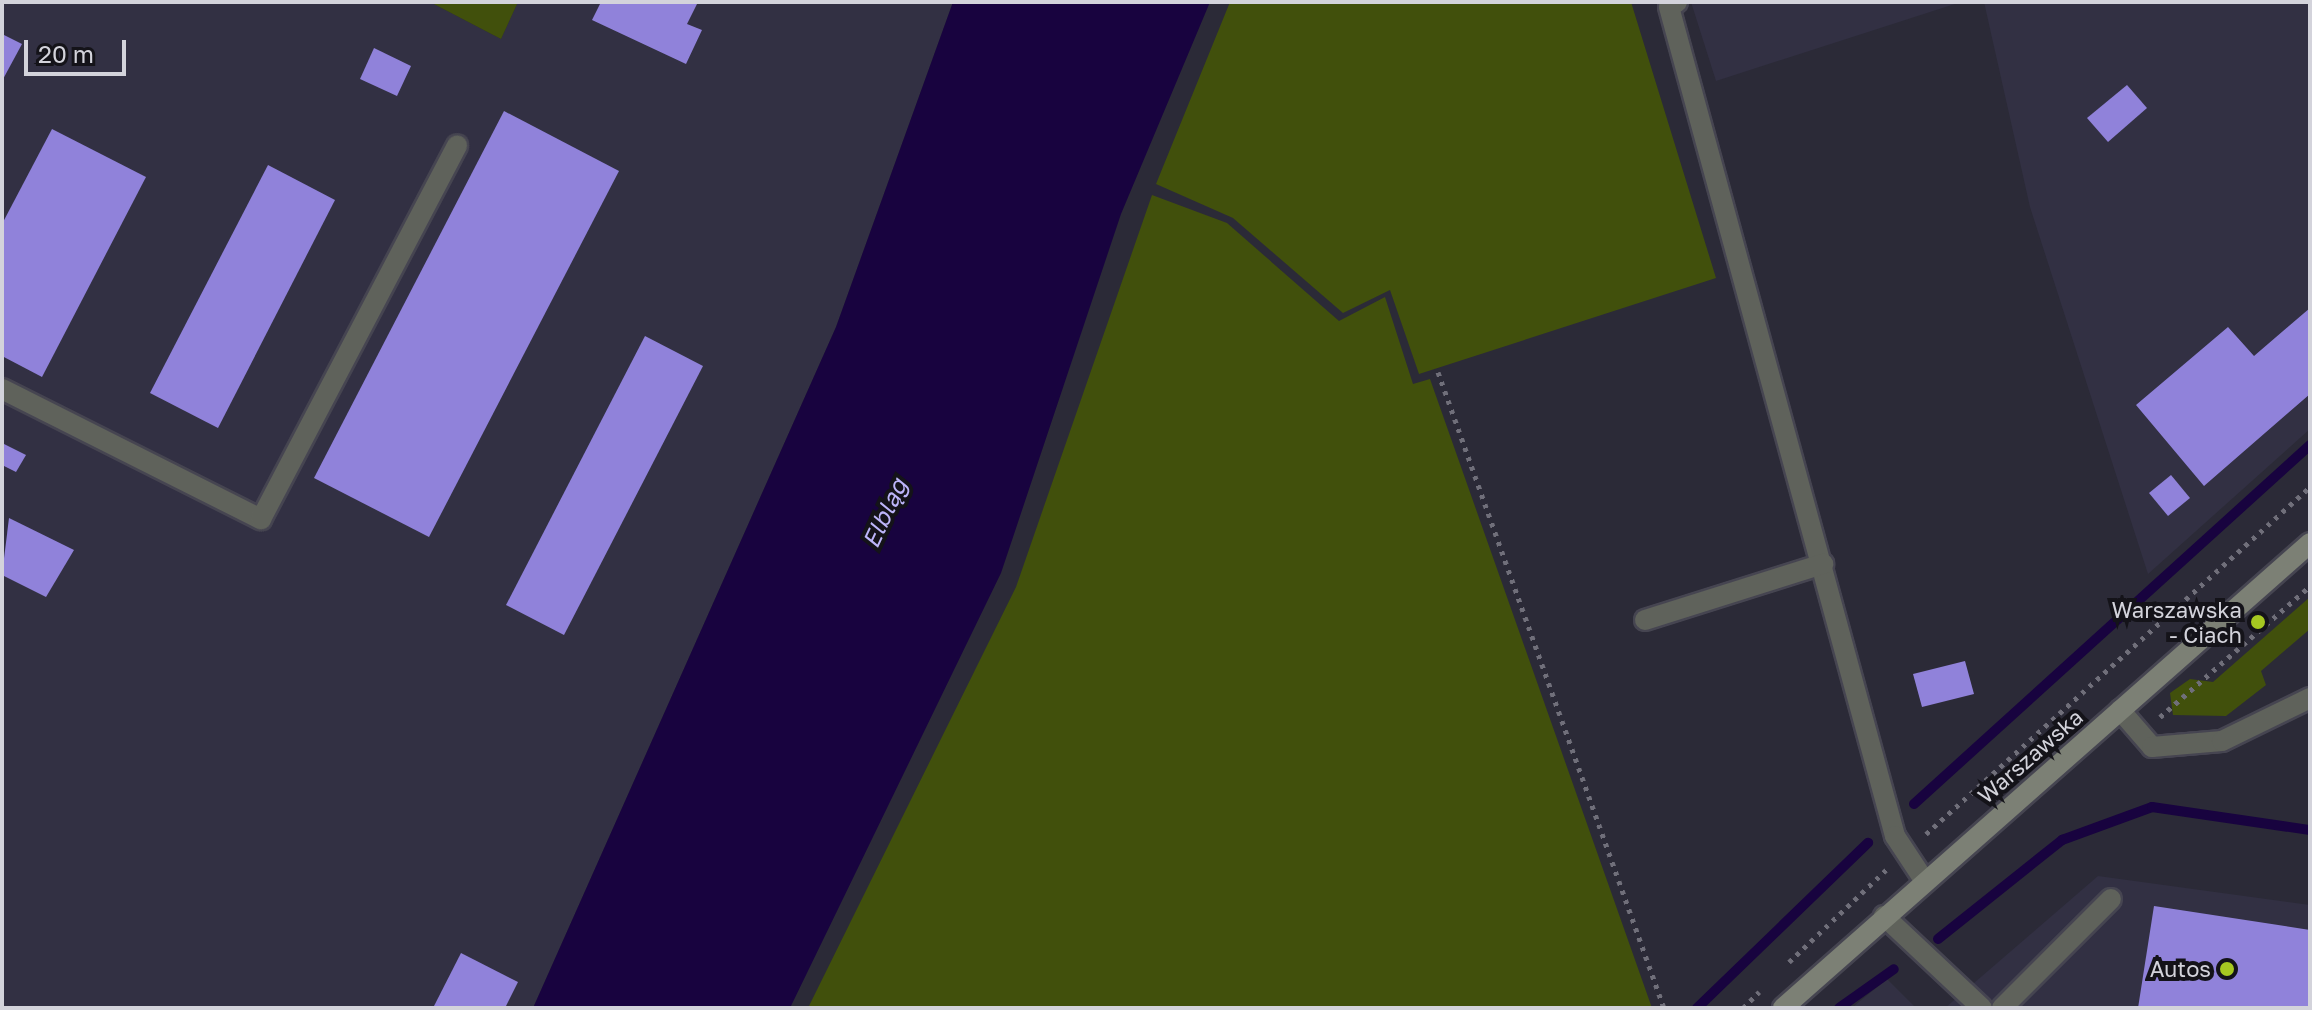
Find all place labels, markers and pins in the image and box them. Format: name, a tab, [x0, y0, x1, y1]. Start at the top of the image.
place label: Warszawska - Ciach	[2112, 596, 2242, 648]
marker: Warszawska - Ciach	[2249, 613, 2267, 631]
place label: Autos	[2150, 956, 2211, 982]
marker: Autos	[2218, 960, 2236, 978]

